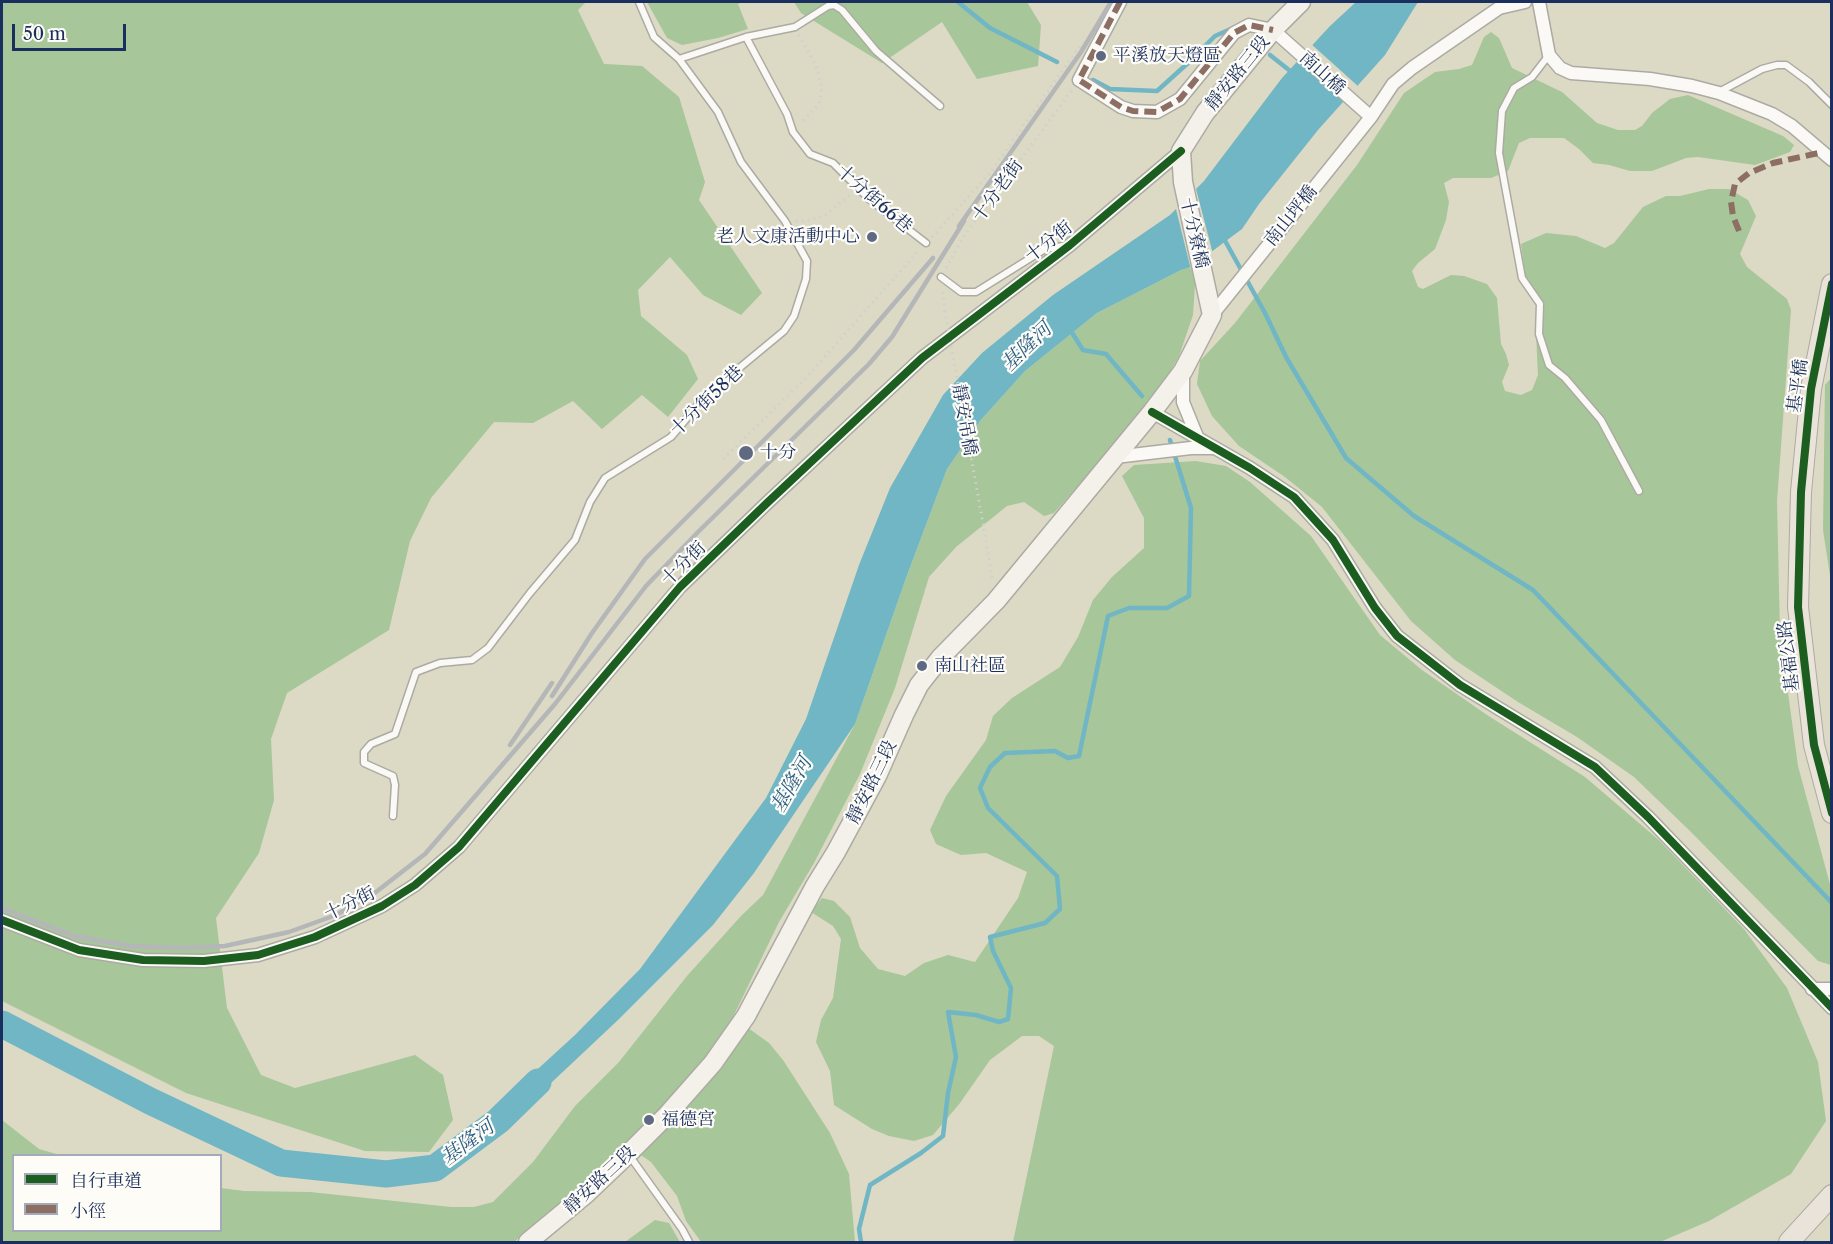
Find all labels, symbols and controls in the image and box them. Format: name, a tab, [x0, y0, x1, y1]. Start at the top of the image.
scale bar	[15, 12, 129, 50]
text: 50 m	[23, 23, 66, 45]
street label: 靜安路三段	[1201, 31, 1275, 115]
place label: 平溪放天燈區	[1113, 45, 1221, 67]
street label: 南山橋	[1295, 47, 1349, 99]
marker: 平溪放天燈區	[1094, 49, 1108, 63]
street label: 十分老街	[968, 156, 1028, 226]
street label: 十分街66巷	[832, 160, 916, 238]
street label: 南山坪橋	[1260, 181, 1322, 251]
street label: 十分寮橋	[1175, 195, 1213, 271]
street label: 十分街	[1021, 217, 1077, 267]
place label: 老人文康活動中心	[716, 226, 860, 248]
marker: 老人文康活動中心	[865, 230, 879, 244]
water label: 基隆河	[997, 318, 1057, 376]
street label: 基平橋	[1784, 358, 1812, 414]
street label: 十分街58巷	[666, 361, 748, 441]
street label: 靜安吊橋	[947, 383, 981, 457]
place label: 十分	[760, 442, 796, 464]
marker: 十分	[737, 444, 755, 462]
street label: 十分街	[657, 537, 711, 591]
street label: 基福公路	[1774, 619, 1804, 693]
place label: 南山社區	[934, 655, 1006, 677]
marker: 南山社區	[915, 659, 929, 673]
street label: 靜安路三段	[843, 737, 901, 827]
water label: 基隆河	[767, 753, 817, 817]
street label: 十分街	[321, 882, 379, 926]
place label: 福德宮	[661, 1109, 715, 1131]
marker: 福德宮	[642, 1113, 656, 1127]
water label: 基隆河	[437, 1115, 499, 1171]
street label: 靜安路三段	[560, 1141, 640, 1219]
legend	[12, 1154, 222, 1232]
text: 自行車道	[70, 1170, 142, 1192]
text: 小徑	[70, 1200, 106, 1222]

